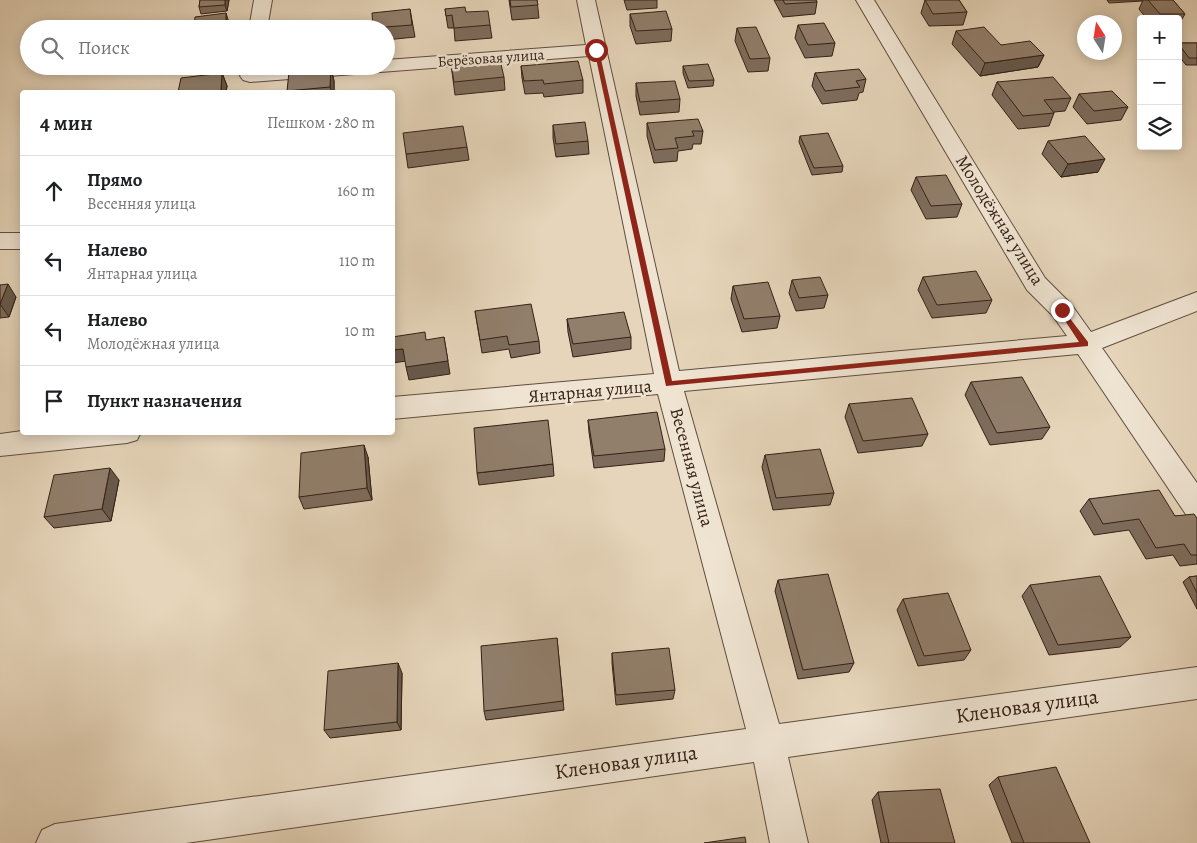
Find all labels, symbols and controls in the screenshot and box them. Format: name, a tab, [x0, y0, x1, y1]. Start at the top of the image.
north arrow	[1077, 15, 1122, 60]
map controls	[1137, 15, 1182, 150]
button: +	[1137, 15, 1182, 60]
search box	[20, 20, 395, 75]
icon: search	[38, 34, 66, 62]
text: Поиск	[78, 35, 130, 61]
route start	[585, 39, 608, 62]
street label: Берёзовая улица	[437, 44, 545, 72]
button: −	[1137, 60, 1182, 105]
button: layers	[1137, 105, 1182, 150]
text: 4 мин	[40, 109, 93, 137]
text: Пешком · 280 m	[267, 112, 375, 134]
street label: Молодёжная улица	[950, 150, 1050, 290]
text: Прямо	[87, 167, 142, 193]
icon: ahead	[40, 177, 68, 205]
text: 160 m	[337, 180, 375, 202]
text: Весенняя улица	[87, 193, 196, 215]
text: Налево	[87, 237, 147, 263]
icon: left	[40, 247, 68, 275]
text: 110 m	[339, 250, 375, 272]
text: Янтарная улица	[87, 263, 197, 285]
route end	[1051, 299, 1074, 322]
text: Налево	[87, 307, 147, 333]
icon: left	[40, 317, 68, 345]
text: 10 m	[345, 320, 375, 342]
text: Молодёжная улица	[87, 333, 220, 355]
street label: Янтарная улица	[527, 374, 654, 408]
icon: arrive	[40, 387, 68, 415]
text: Пункт назначения	[87, 388, 242, 414]
street label: Весенняя улица	[665, 405, 720, 530]
street label: Кленовая улица	[954, 682, 1100, 730]
street label: Кленовая улица	[553, 738, 699, 786]

